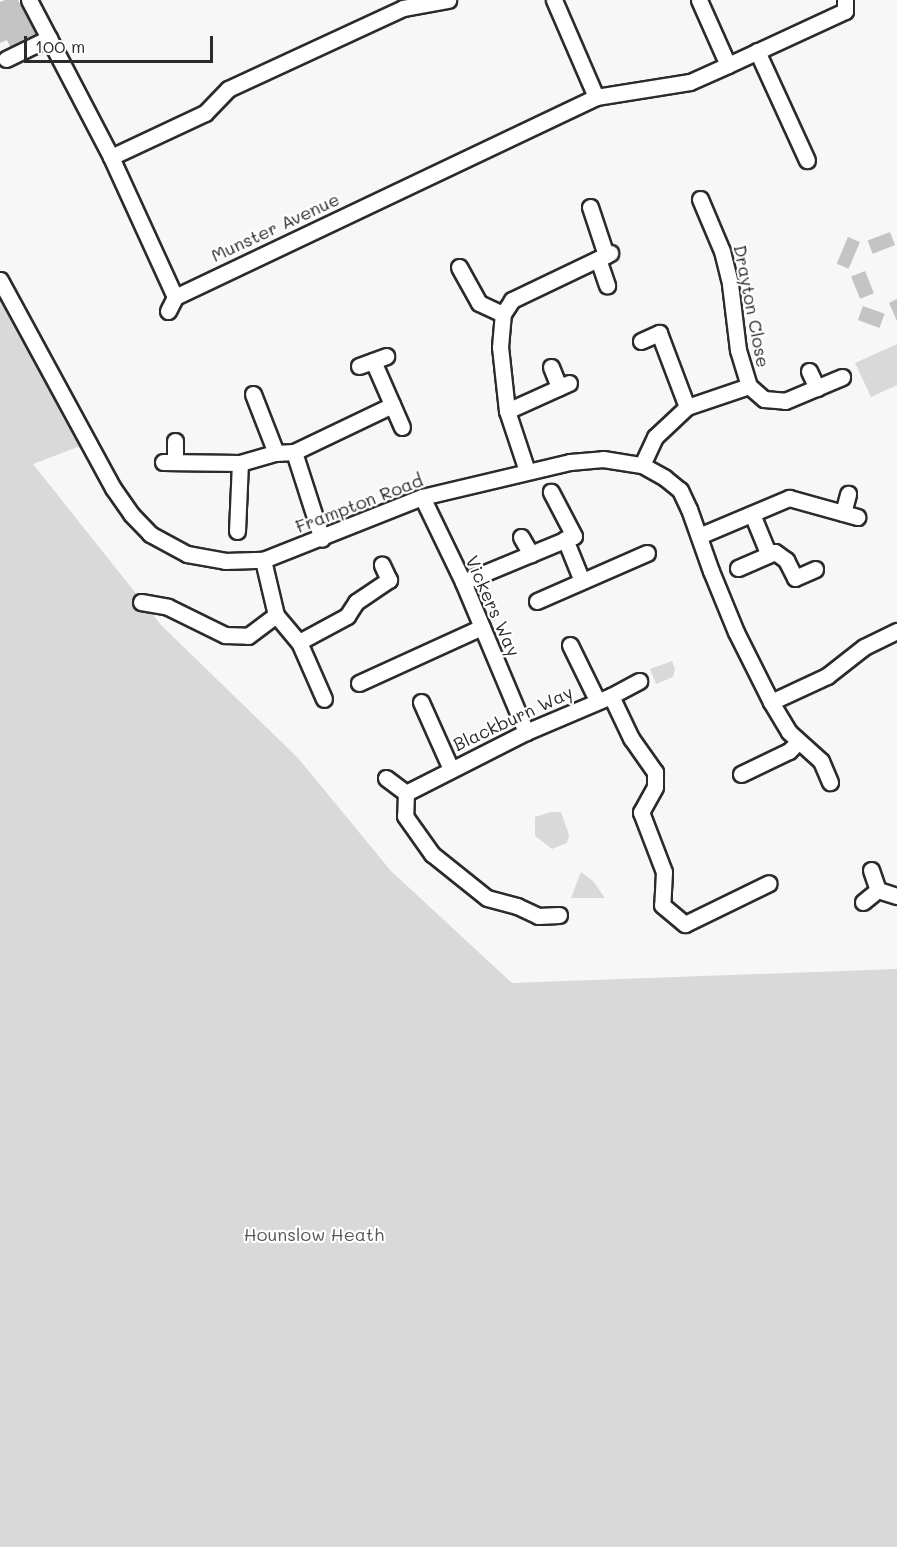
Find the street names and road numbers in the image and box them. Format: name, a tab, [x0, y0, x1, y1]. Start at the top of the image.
street label: Munster Avenue	[207, 188, 343, 266]
street label: Drayton Close	[730, 243, 774, 369]
street label: Frampton Road	[292, 469, 426, 537]
street label: Vickers Way	[461, 552, 525, 660]
street label: Blackburn Way	[450, 681, 576, 755]

